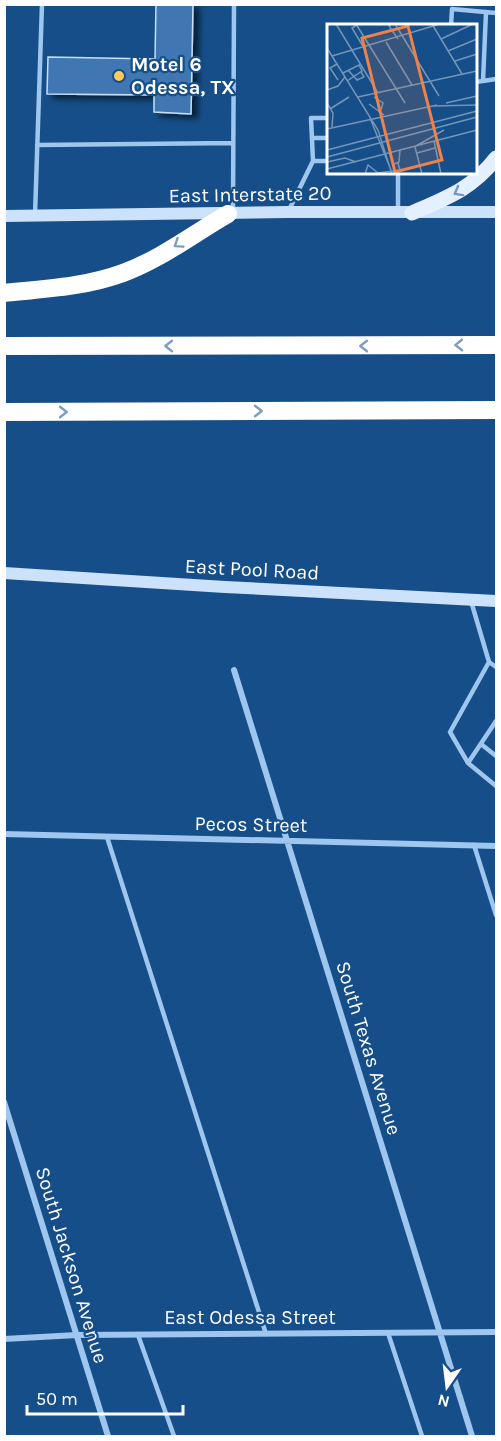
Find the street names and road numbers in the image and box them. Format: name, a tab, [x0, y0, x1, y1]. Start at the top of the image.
street label: East Interstate 20	[168, 182, 332, 207]
street label: East Pool Road	[184, 554, 320, 584]
street label: Pecos Street	[194, 812, 308, 837]
street label: South Texas Avenue	[331, 958, 406, 1138]
street label: South Jackson Avenue	[31, 1164, 112, 1366]
street label: East Odessa Street	[164, 1306, 336, 1329]

